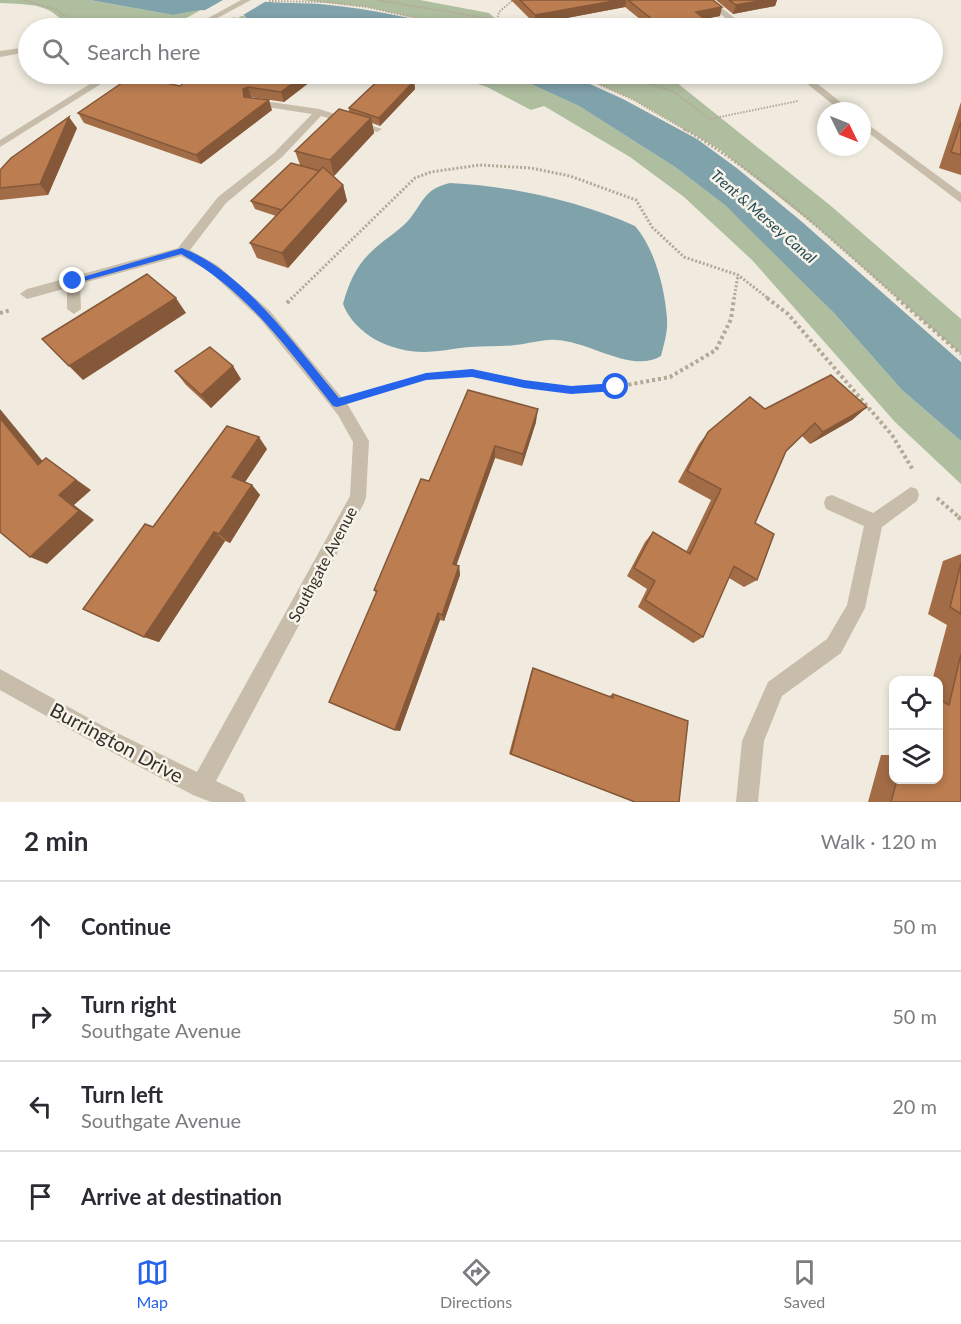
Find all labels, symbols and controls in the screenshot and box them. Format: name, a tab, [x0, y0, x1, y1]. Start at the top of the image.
search box	[18, 18, 943, 84]
icon: search	[39, 35, 72, 68]
text: Search here	[87, 38, 200, 65]
north arrow	[817, 102, 871, 156]
water label: Trent & Mersey Canal	[708, 166, 821, 267]
route end	[59, 267, 85, 293]
route start	[602, 373, 628, 399]
street label: Southgate Avenue	[284, 503, 360, 625]
map controls	[889, 676, 943, 784]
button: locate	[889, 676, 943, 730]
street label: Burrington Drive	[46, 697, 188, 787]
button: layers	[889, 730, 943, 784]
text: 2 min	[24, 825, 88, 857]
text: Walk · 120 m	[821, 829, 937, 853]
icon: ahead	[24, 910, 57, 943]
text: Continue	[81, 913, 171, 940]
text: 50 m	[892, 914, 937, 938]
text: Turn right	[81, 991, 176, 1018]
icon: right	[24, 1000, 57, 1033]
text: 50 m	[892, 1004, 937, 1028]
text: Southgate Avenue	[81, 1018, 241, 1042]
text: Turn left	[81, 1081, 163, 1108]
icon: left	[24, 1090, 57, 1123]
text: 20 m	[892, 1094, 937, 1118]
text: Southgate Avenue	[81, 1108, 241, 1132]
icon: arrive	[24, 1180, 57, 1213]
text: Arrive at destination	[81, 1183, 282, 1210]
tab: Map	[136, 1256, 169, 1311]
tab: Directions	[440, 1256, 512, 1311]
tab: Saved	[784, 1256, 825, 1311]

